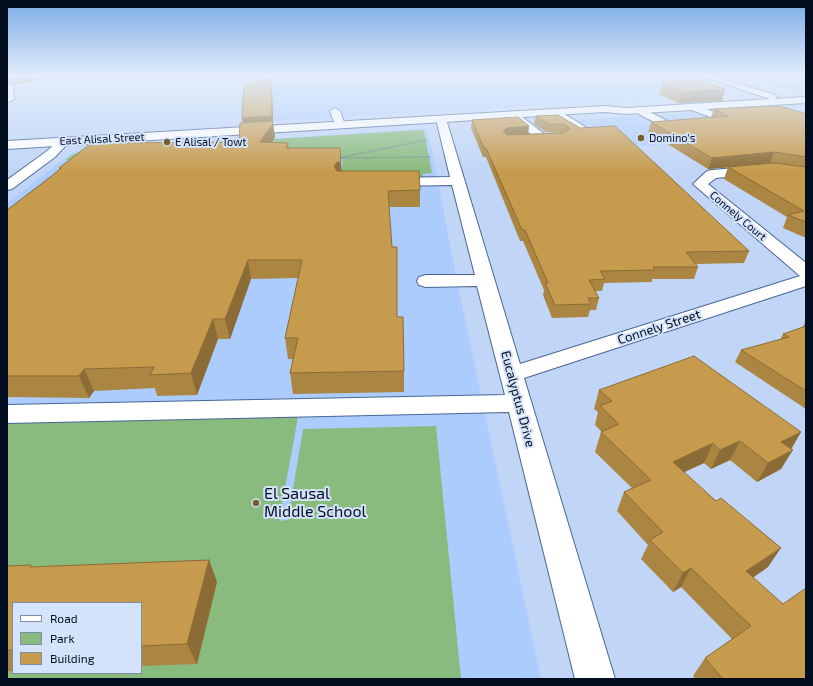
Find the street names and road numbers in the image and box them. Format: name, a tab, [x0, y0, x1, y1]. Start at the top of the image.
street label: East Alisal Street	[59, 130, 145, 148]
street label: Connely Court	[707, 188, 769, 244]
street label: Connely Street	[616, 306, 702, 348]
street label: Eucalyptus Drive	[498, 349, 538, 449]

